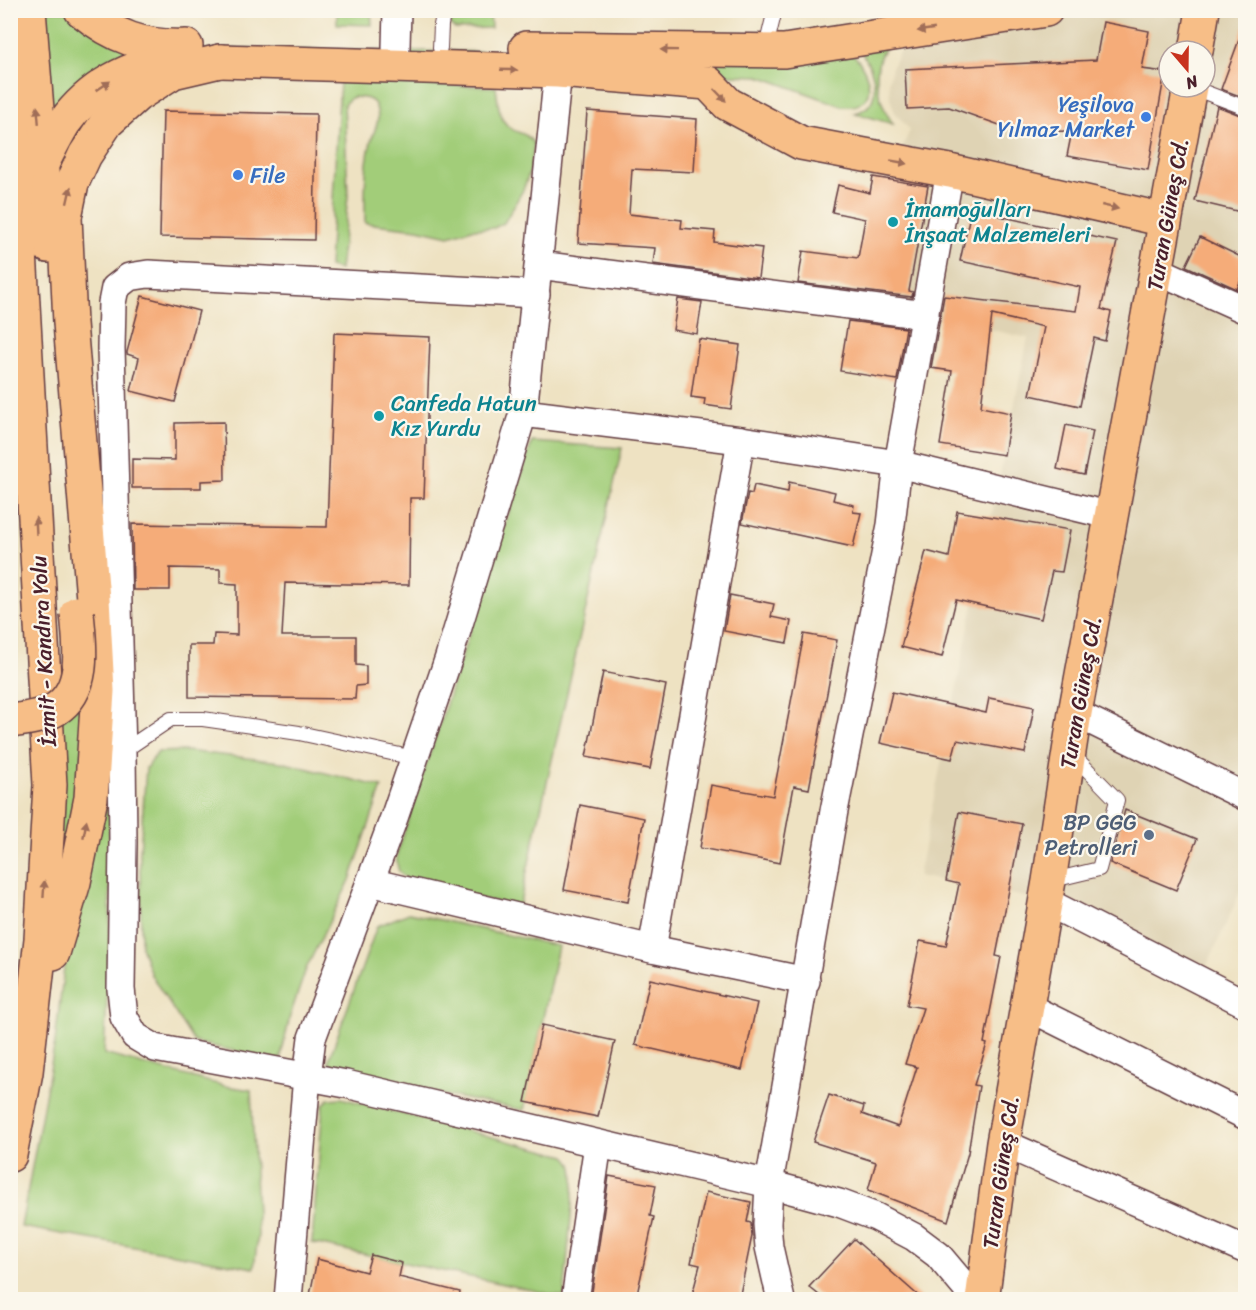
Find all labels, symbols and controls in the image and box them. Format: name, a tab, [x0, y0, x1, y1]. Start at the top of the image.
one-way arrow	[916, 26, 935, 35]
north arrow	[1157, 39, 1217, 99]
one-way arrow	[660, 45, 679, 55]
one-way arrow	[500, 65, 519, 74]
text: N	[1181, 67, 1203, 98]
one-way arrow	[95, 81, 111, 92]
place label: Yeşilova Yılmaz Market	[997, 85, 1135, 149]
one-way arrow	[712, 88, 726, 102]
one-way arrow	[33, 106, 43, 125]
marker: Yeşilova Yılmaz Market	[1139, 110, 1153, 124]
street label: Turan Güneş Cd.	[1135, 134, 1200, 294]
place label: File	[250, 156, 286, 195]
one-way arrow	[890, 158, 909, 167]
marker: File	[231, 168, 245, 182]
one-way arrow	[65, 186, 75, 205]
place label: İmamoğulları İnşaat Malzemeleri	[904, 190, 1091, 254]
one-way arrow	[1101, 203, 1120, 213]
marker: İmamoğulları İnşaat Malzemeleri	[886, 215, 900, 229]
place label: Canfeda Hatun Kız Yurdu	[391, 384, 537, 448]
marker: Canfeda Hatun Kız Yurdu	[372, 409, 386, 423]
one-way arrow	[31, 517, 41, 536]
street label: İzmit - Kandıra Yolu	[19, 554, 68, 748]
street label: Turan Güneş Cd.	[1048, 612, 1113, 772]
place label: BP GGG Petrolleri	[1044, 803, 1138, 867]
one-way arrow	[81, 819, 90, 838]
marker: BP GGG Petrolleri	[1142, 828, 1156, 842]
one-way arrow	[39, 879, 48, 898]
street label: Turan Güneş Cd.	[970, 1093, 1031, 1252]

